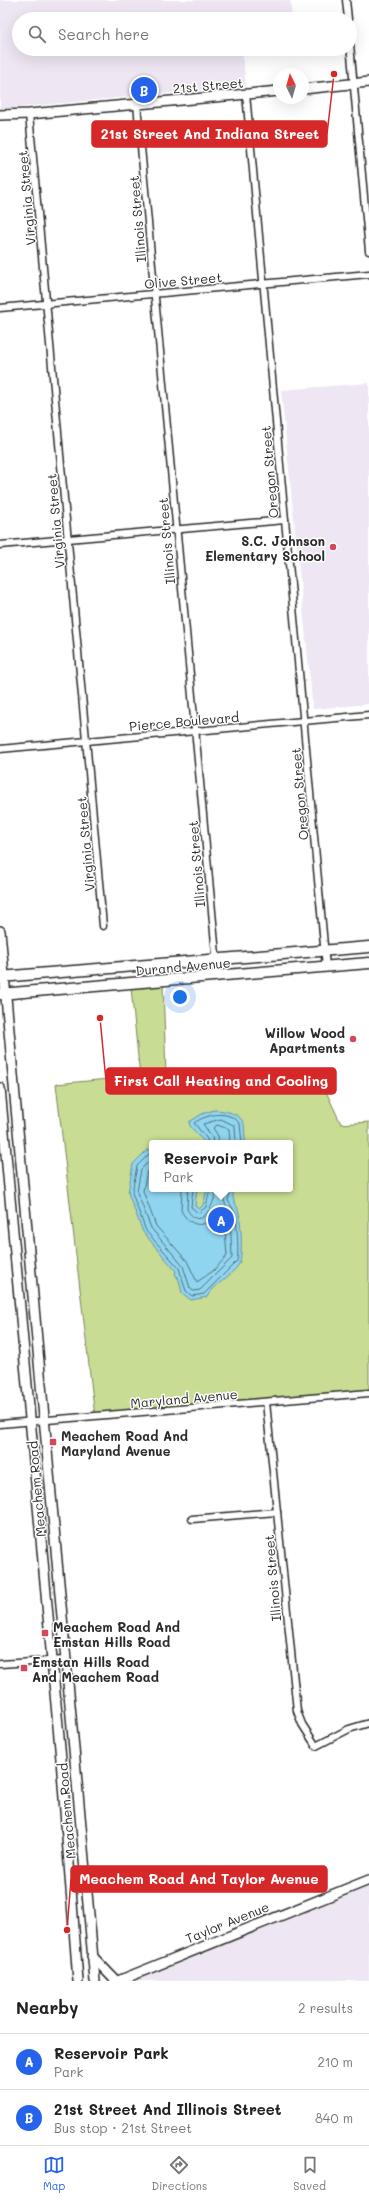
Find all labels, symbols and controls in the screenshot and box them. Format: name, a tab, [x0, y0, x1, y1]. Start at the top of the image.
search box	[12, 12, 357, 56]
icon: search	[26, 23, 48, 45]
text: Search here	[58, 24, 149, 44]
north arrow	[273, 68, 309, 104]
street label: 21st Street	[172, 73, 244, 97]
pin: B	[131, 75, 157, 105]
callout: 21st Street And Indiana Street	[92, 121, 327, 147]
text: 21st Street And Indiana Street	[101, 124, 319, 143]
street label: Virginia Street	[13, 150, 39, 246]
street label: Illinois Street	[125, 175, 149, 263]
street label: Olive Street	[143, 268, 223, 292]
street label: Oregon Street	[256, 425, 282, 519]
street label: Virginia Street	[42, 473, 68, 569]
street label: Illinois Street	[154, 497, 178, 585]
place label: S.C. Johnson Elementary School	[205, 532, 325, 565]
marker: S.C. Johnson Elementary School	[328, 542, 338, 552]
street label: Pierce Boulevard	[128, 708, 240, 734]
street label: Oregon Street	[286, 747, 312, 841]
street label: Virginia Street	[72, 796, 98, 892]
street label: Illinois Street	[184, 820, 208, 908]
street label: Durand Avenue	[135, 953, 231, 979]
your location	[170, 987, 190, 1007]
place label: Willow Wood Apartments	[265, 1024, 345, 1056]
marker: Willow Wood Apartments	[348, 1034, 358, 1044]
callout: First Call Heating and Cooling	[106, 1068, 336, 1094]
text: First Call Heating and Cooling	[114, 1071, 328, 1090]
popup	[149, 1140, 293, 1192]
text: Reservoir Park	[164, 1148, 278, 1168]
text: Park	[164, 1168, 193, 1185]
pin: A	[208, 1205, 234, 1235]
street label: Maryland Avenue	[130, 1385, 238, 1411]
place label: Meachem Road And Maryland Avenue	[61, 1427, 188, 1460]
marker: Meachem Road And Maryland Avenue	[48, 1437, 58, 1447]
street label: Meachem Road	[23, 1440, 49, 1538]
street label: Illinois Street	[260, 1534, 284, 1622]
place label: Meachem Road And Emstan Hills Road	[53, 1618, 180, 1650]
marker: Meachem Road And Emstan Hills Road	[40, 1628, 50, 1638]
place label: Emstan Hills Road And Meachem Road	[32, 1653, 159, 1685]
marker: Emstan Hills Road And Meachem Road	[19, 1663, 29, 1673]
street label: Meachem Road	[53, 1762, 79, 1860]
callout: Meachem Road And Taylor Avenue	[71, 1866, 327, 1892]
text: Meachem Road And Taylor Avenue	[79, 1869, 319, 1888]
street label: Taylor Avenue	[183, 1897, 271, 1947]
text: Nearby	[16, 1996, 78, 2018]
text: 2 results	[298, 1999, 353, 2016]
text: Reservoir Park	[54, 2043, 169, 2063]
text: A	[24, 2053, 34, 2070]
text: 210 m	[317, 2053, 353, 2070]
text: Park	[54, 2063, 83, 2080]
text: 21st Street And Illinois Street	[54, 2099, 281, 2119]
text: B	[25, 2109, 33, 2126]
text: 840 m	[315, 2109, 353, 2126]
text: Bus stop · 21st Street	[54, 2119, 192, 2136]
tab: Map	[43, 2154, 65, 2193]
tab: Directions	[151, 2154, 207, 2193]
tab: Saved	[293, 2154, 326, 2193]

